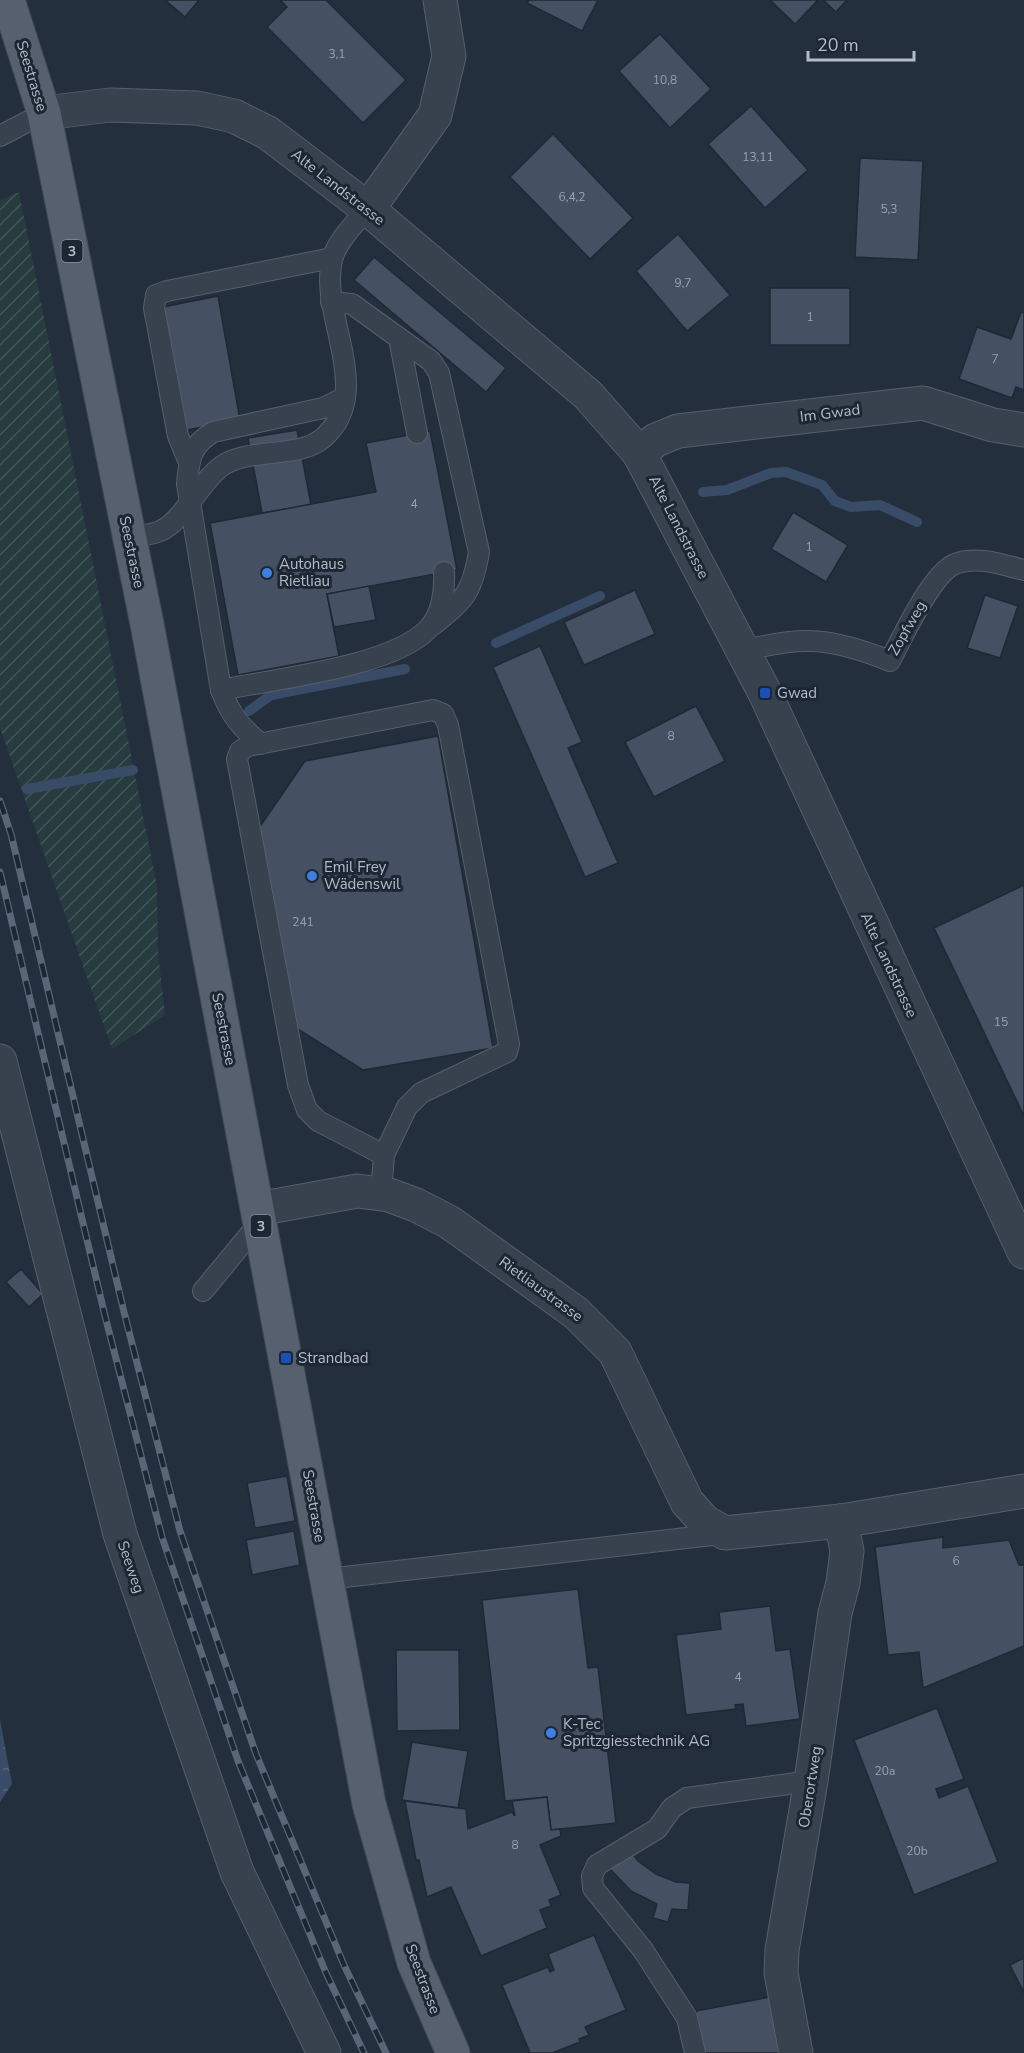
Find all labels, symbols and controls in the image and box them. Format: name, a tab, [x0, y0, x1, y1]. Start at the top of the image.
scale bar	[808, 24, 914, 62]
text: 20 m	[817, 33, 859, 57]
street label: Seestrasse	[12, 38, 52, 114]
house number: 3,1	[328, 46, 346, 62]
house number: 10,8	[653, 72, 677, 88]
street label: Alte Landstrasse	[287, 144, 389, 230]
house number: 13,11	[742, 149, 774, 165]
house number: 6,4,2	[558, 189, 586, 205]
house number: 5,3	[880, 201, 898, 217]
road number: 3	[62, 240, 82, 262]
house number: 9,7	[674, 275, 692, 291]
house number: 1	[806, 309, 814, 325]
house number: 7	[991, 351, 999, 367]
street label: Im Gwad	[799, 399, 861, 427]
street label: Alte Landstrasse	[644, 472, 714, 582]
house number: 4	[410, 496, 418, 512]
street label: Seestrasse	[115, 514, 149, 590]
house number: 1	[805, 539, 813, 555]
place label: Autohaus Rietliau	[279, 554, 344, 591]
marker: Autohaus Rietliau	[260, 566, 274, 580]
street label: Zopfweg	[883, 597, 931, 659]
place label: Gwad	[777, 683, 817, 703]
marker: Gwad	[758, 686, 772, 700]
house number: 8	[667, 728, 675, 744]
place label: Emil Frey Wädenswil	[324, 857, 401, 894]
marker: Emil Frey Wädenswil	[305, 869, 319, 883]
street label: Alte Landstrasse	[856, 909, 922, 1021]
house number: 241	[292, 914, 314, 930]
street label: Seestrasse	[207, 991, 241, 1067]
house number: 15	[994, 1014, 1008, 1030]
road number: 3	[250, 1215, 272, 1237]
street label: Rietliaustrasse	[495, 1252, 587, 1326]
place label: Strandbad	[298, 1348, 368, 1368]
marker: Strandbad	[279, 1351, 293, 1365]
street label: Seestrasse	[298, 1468, 330, 1544]
street label: Seeweg	[113, 1538, 149, 1596]
house number: 6	[952, 1553, 960, 1569]
house number: 4	[734, 1669, 742, 1685]
place label: K-Tec Spritzgiesstechnik AG	[563, 1714, 710, 1751]
marker: K-Tec Spritzgiesstechnik AG	[544, 1726, 558, 1740]
street label: Oberortweg	[794, 1745, 826, 1829]
house number: 20a	[875, 1763, 895, 1779]
house number: 8	[511, 1837, 519, 1853]
house number: 20b	[906, 1843, 928, 1859]
street label: Seestrasse	[401, 1941, 445, 2017]

